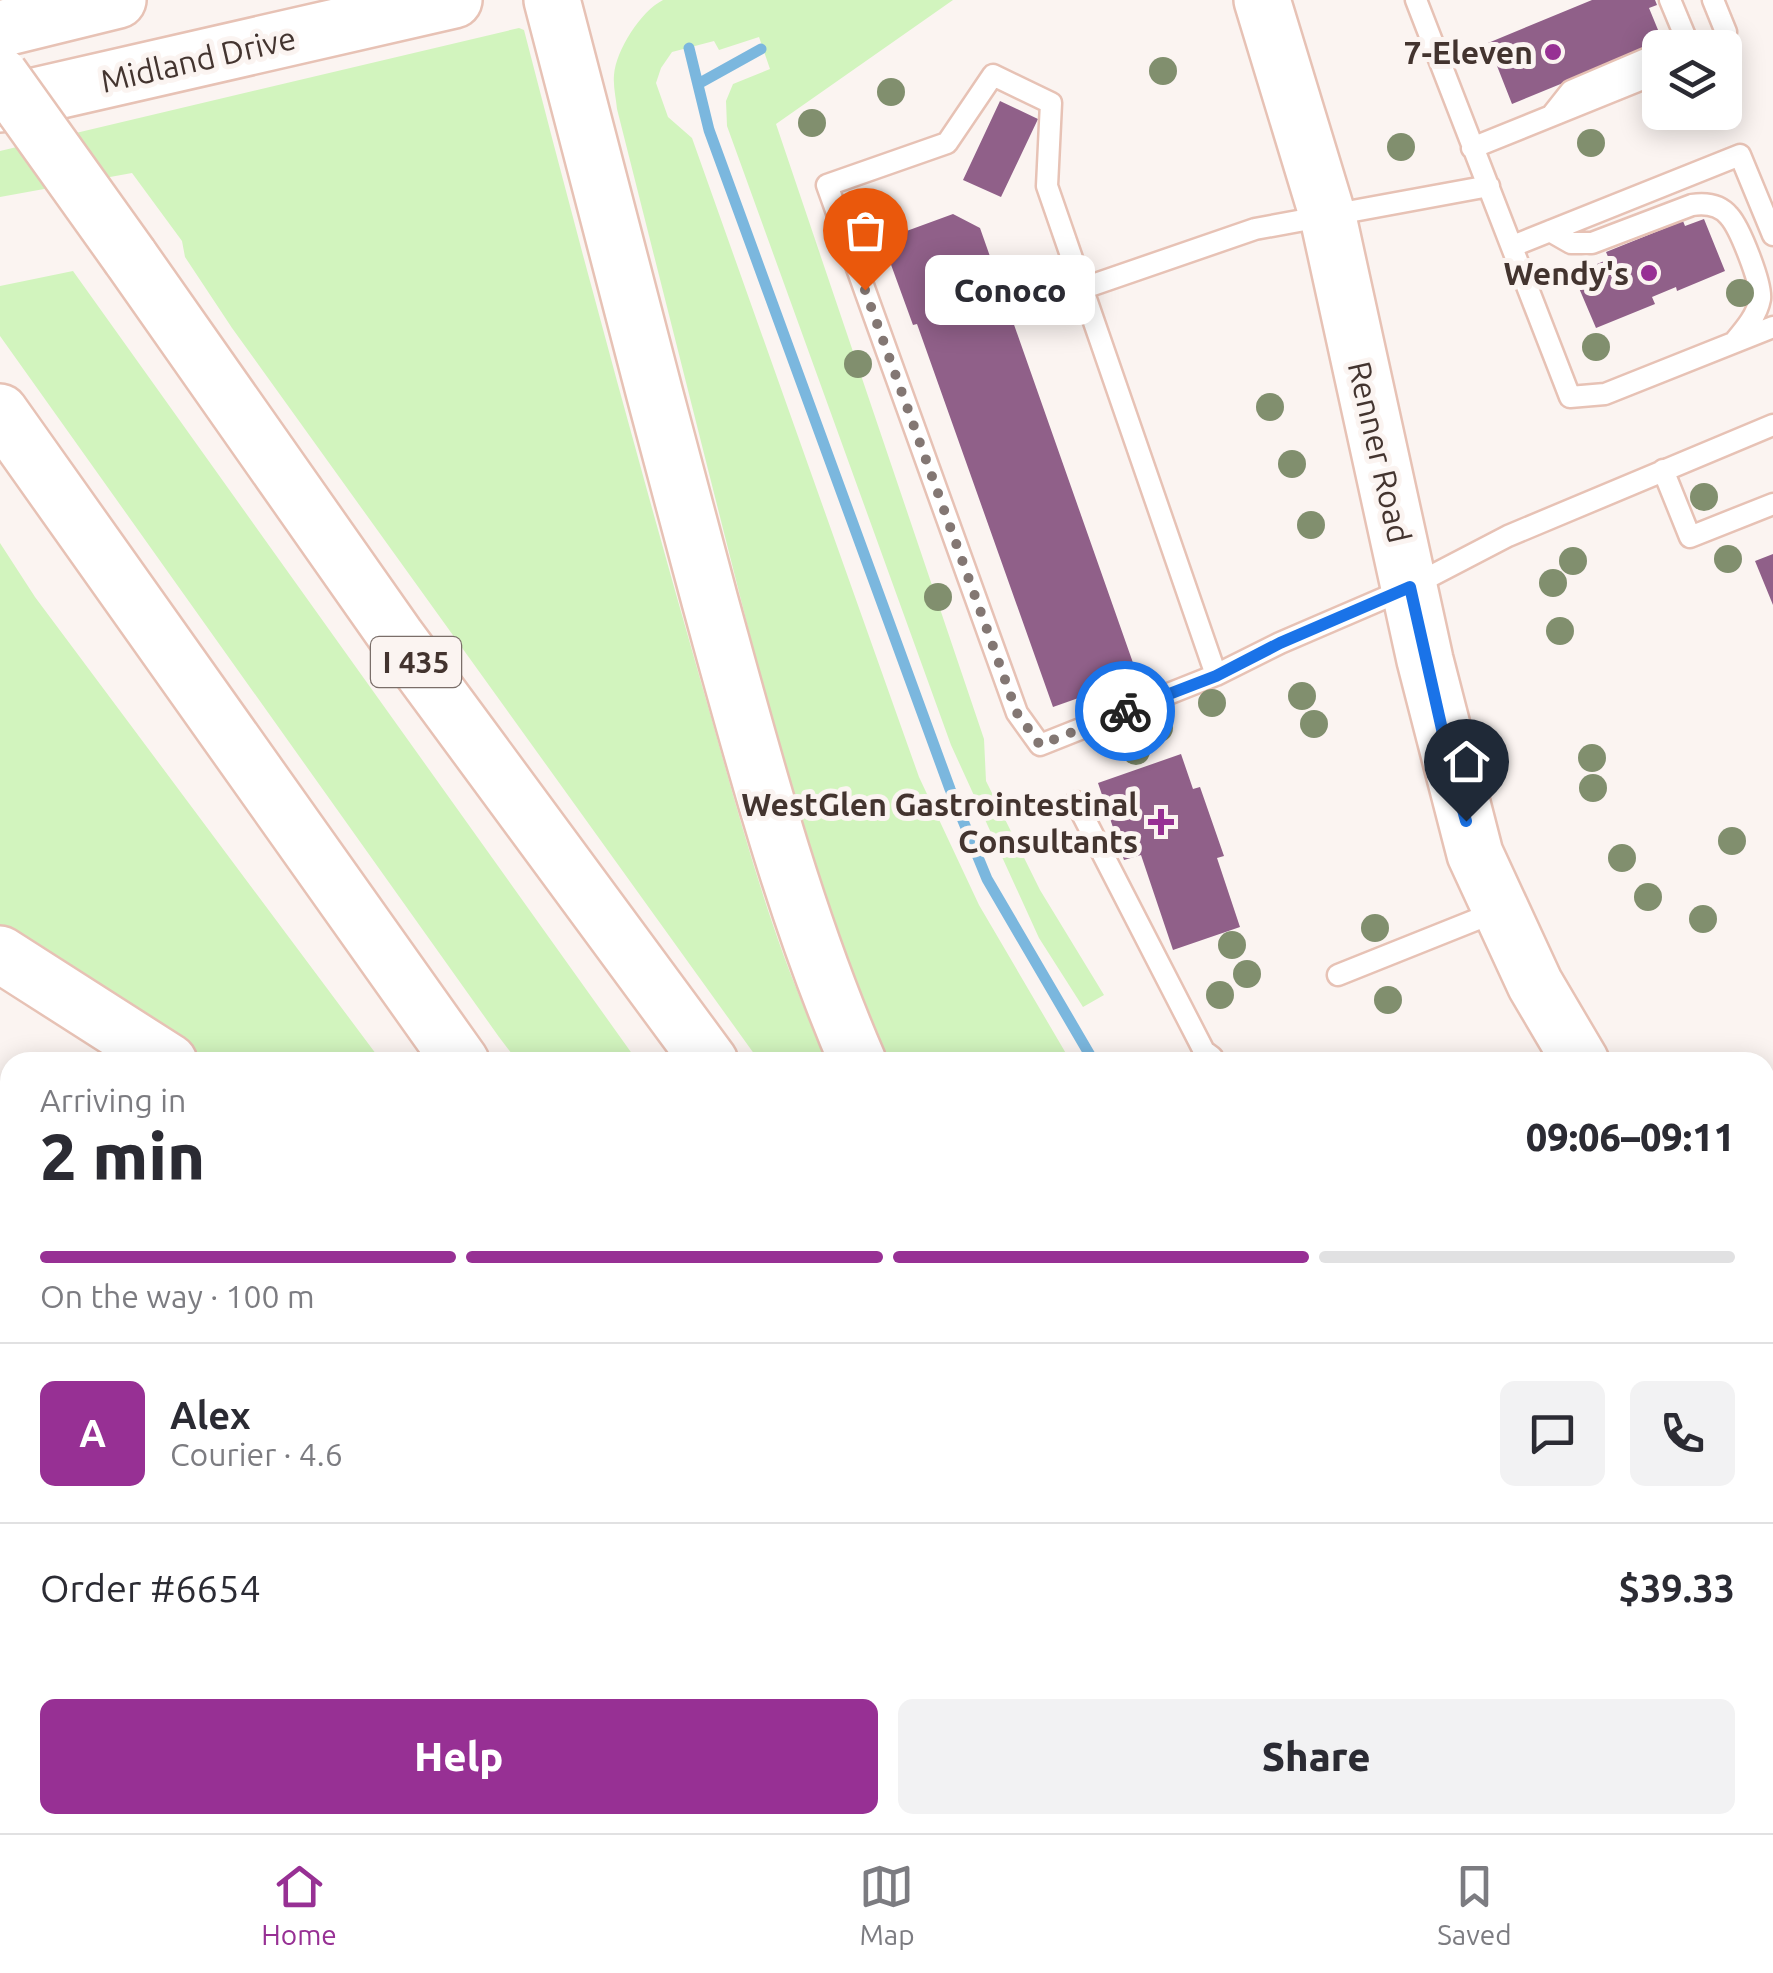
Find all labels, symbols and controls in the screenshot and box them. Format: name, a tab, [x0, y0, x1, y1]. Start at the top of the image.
street label: Midland Drive	[97, 19, 299, 99]
map controls	[1642, 30, 1742, 130]
button: layers	[1642, 30, 1742, 130]
place label: 7-Eleven	[1403, 34, 1533, 70]
marker: 7-Eleven	[1542, 41, 1564, 63]
pin	[823, 188, 908, 291]
icon: bag	[838, 203, 893, 258]
callout: Conoco	[925, 255, 1095, 325]
place label: Wendy's	[1503, 255, 1629, 291]
marker: Wendy's	[1638, 262, 1660, 284]
text: Conoco	[954, 272, 1066, 308]
street label: Renner Road	[1342, 358, 1418, 546]
road number: I 435	[371, 637, 461, 687]
courier	[1075, 661, 1175, 761]
icon: bike	[1098, 684, 1153, 739]
pin	[1424, 719, 1509, 822]
icon: home	[1439, 734, 1494, 789]
place label: WestGlen Gastrointestinal Consultants	[741, 786, 1138, 859]
marker: WestGlen Gastrointestinal Consultants	[1148, 809, 1174, 835]
text: Arriving in	[40, 1082, 186, 1118]
text: 09:06–09:11	[1526, 1116, 1735, 1158]
text: 2 min	[40, 1119, 205, 1192]
text: On the way · 100 m	[40, 1278, 315, 1314]
button: chat	[1500, 1381, 1605, 1486]
button: phone	[1630, 1381, 1735, 1486]
text: Alex	[170, 1394, 251, 1436]
text: A	[79, 1412, 106, 1454]
text: Courier · 4.6	[170, 1436, 343, 1472]
text: Order #6654	[40, 1567, 261, 1609]
text: $39.33	[1618, 1567, 1735, 1609]
button: Help	[40, 1699, 878, 1814]
button: Share	[898, 1699, 1735, 1814]
tab: Home	[261, 1859, 337, 1950]
tab: Map	[859, 1859, 915, 1950]
tab: Saved	[1437, 1859, 1512, 1950]

